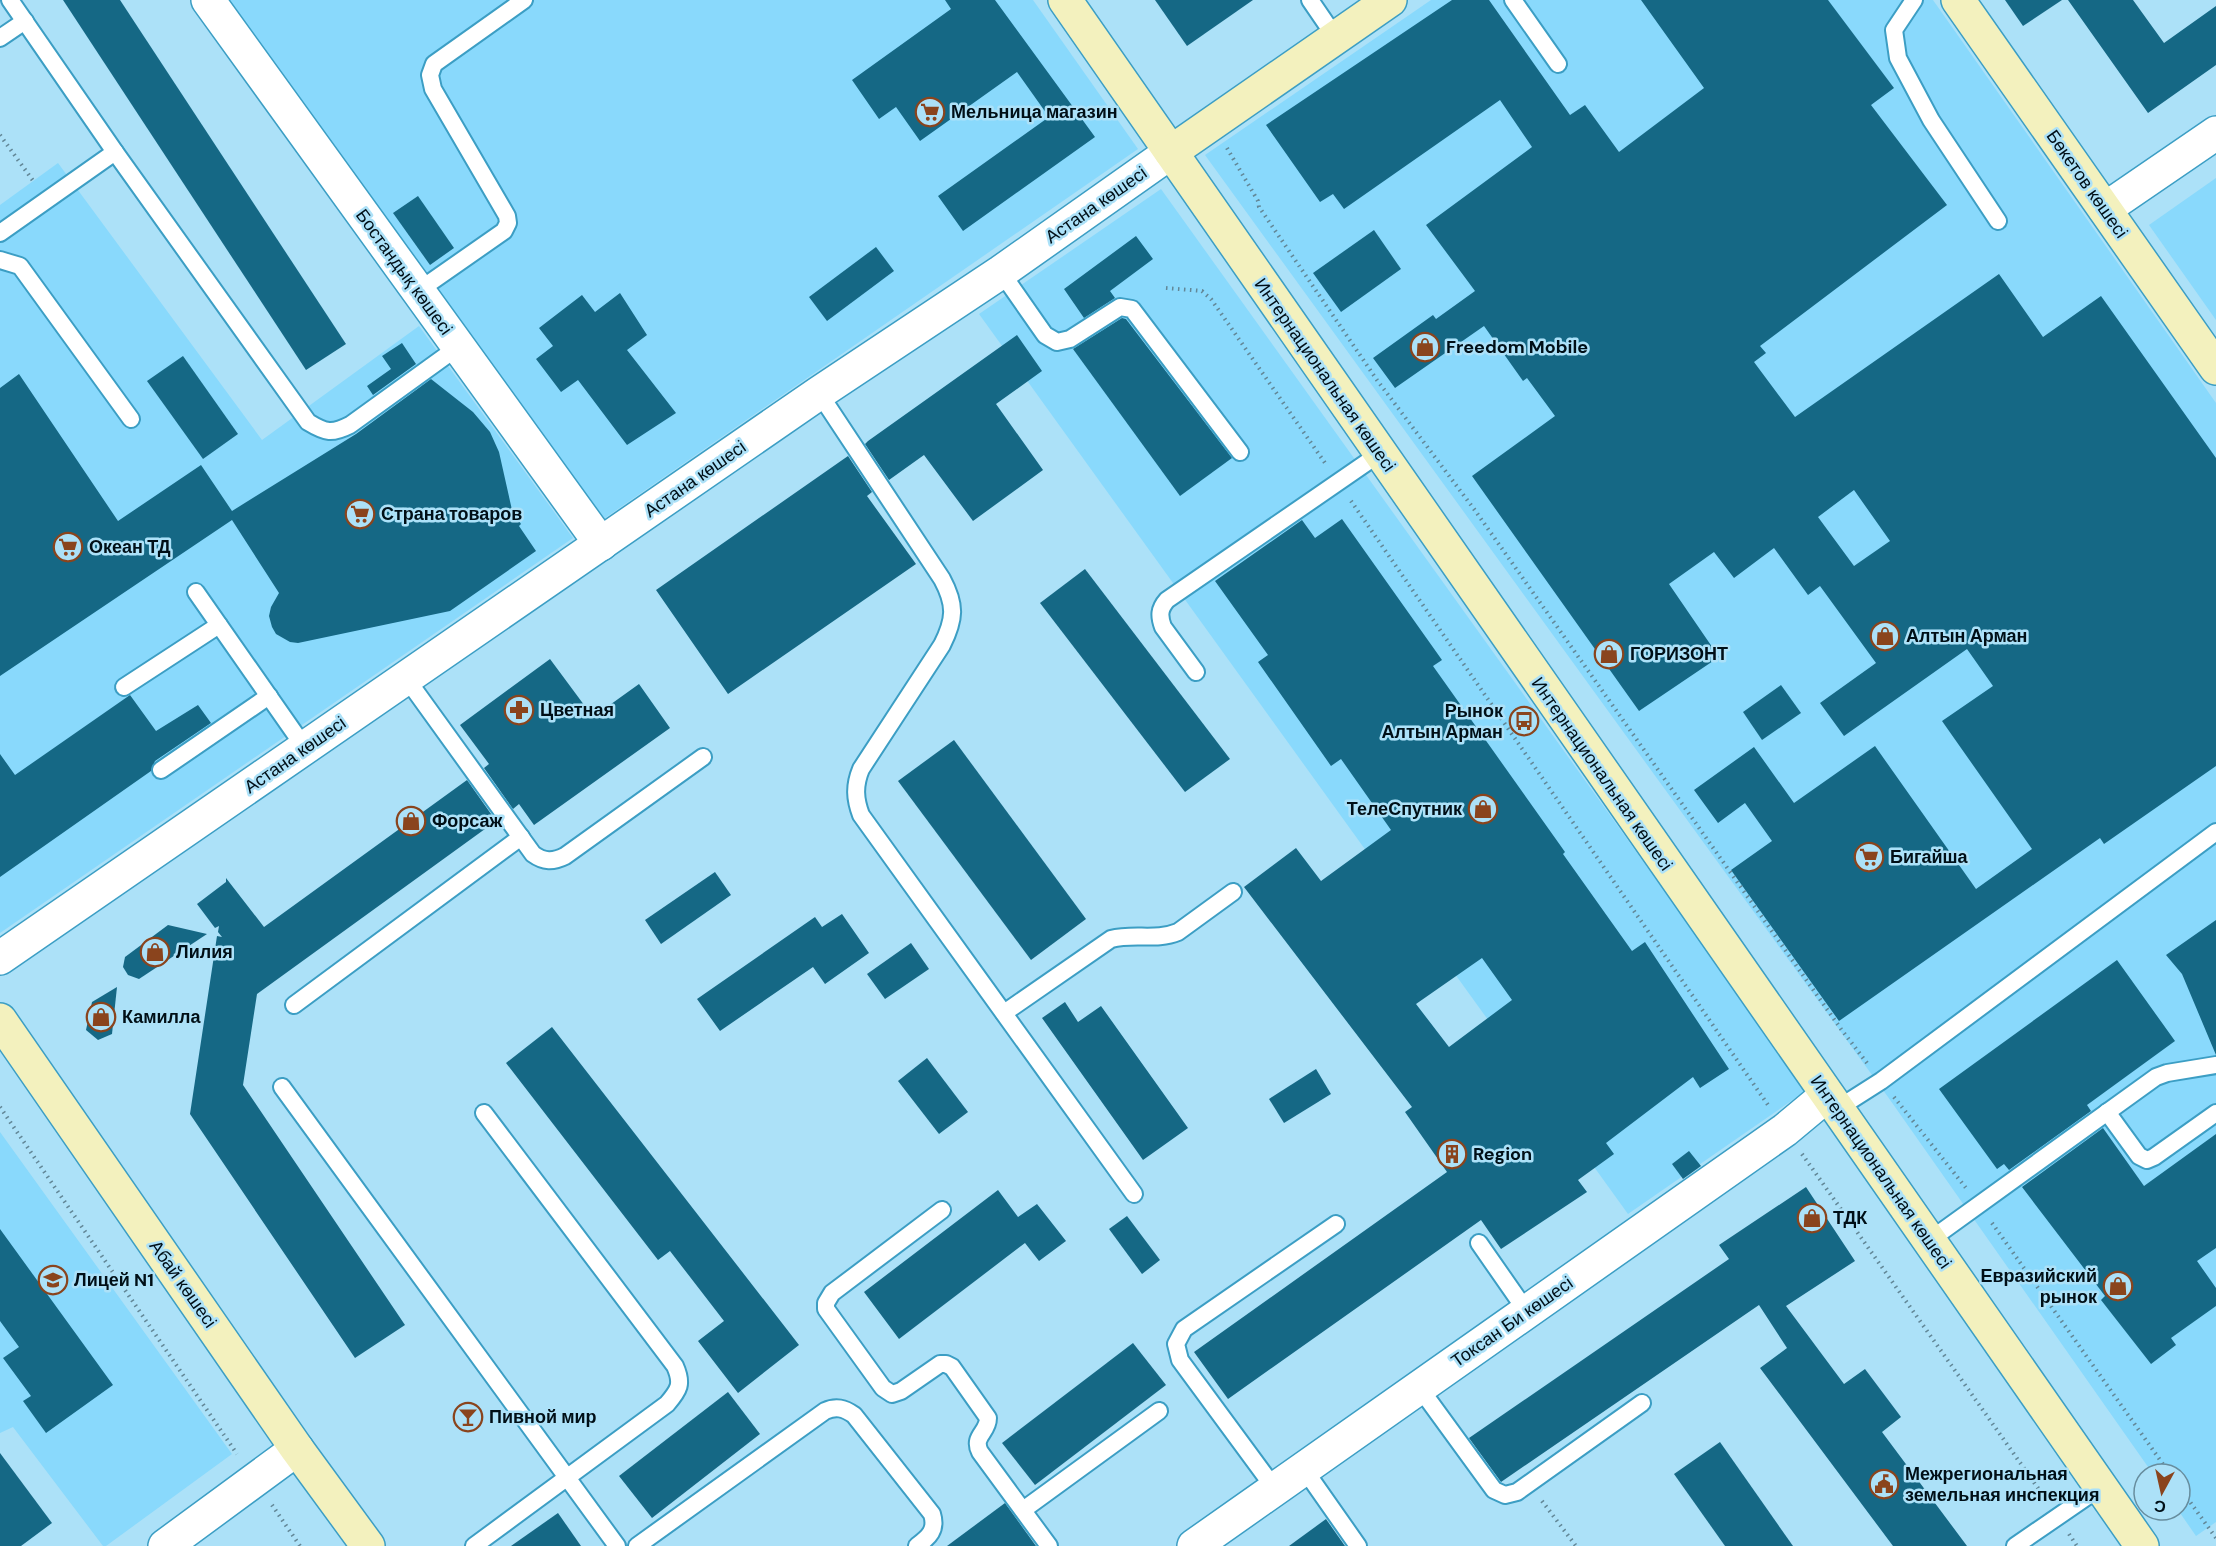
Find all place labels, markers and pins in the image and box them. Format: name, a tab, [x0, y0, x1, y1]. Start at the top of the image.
supermarket icon: Мельница магазин	[914, 96, 946, 128]
place label: Мельница магазин	[951, 100, 1118, 124]
shop icon: Freedom Mobile	[1409, 331, 1441, 363]
place label: Freedom Mobile	[1446, 335, 1588, 359]
supermarket icon: Страна товаров	[344, 498, 376, 530]
place label: Страна товаров	[381, 502, 522, 526]
supermarket icon: Океан ТД	[52, 531, 84, 563]
place label: Океан ТД	[89, 535, 171, 559]
shop icon: Алтын Арман	[1869, 620, 1901, 652]
place label: Алтын Арман	[1906, 624, 2027, 648]
shop icon: ГОРИЗОНТ	[1593, 638, 1625, 670]
place label: ГОРИЗОНТ	[1630, 642, 1728, 666]
pharmacy icon: Цветная	[503, 694, 535, 726]
place label: Цветная	[540, 698, 614, 722]
place label: Рынок Алтын Арман	[1382, 699, 1504, 744]
bus stop icon: Рынок Алтын Арман	[1508, 705, 1540, 737]
shop icon: ТелеСпутник	[1467, 793, 1499, 825]
place label: ТелеСпутник	[1347, 797, 1463, 821]
shop icon: Форсаж	[395, 805, 427, 837]
place label: Форсаж	[432, 809, 503, 833]
supermarket icon: Бигайша	[1853, 841, 1885, 873]
place label: Бигайша	[1890, 845, 1969, 869]
shop icon: Лилия	[139, 936, 171, 968]
place label: Лилия	[176, 940, 233, 964]
shop icon: Камилла	[85, 1001, 117, 1033]
place label: Камилла	[122, 1005, 201, 1029]
building icon: Region	[1436, 1138, 1468, 1170]
place label: Region	[1473, 1142, 1532, 1166]
shop icon: ТДК	[1796, 1202, 1828, 1234]
place label: ТДК	[1833, 1206, 1868, 1230]
school or university icon: Лицей N1	[37, 1264, 69, 1296]
place label: Евразийский рынок	[1980, 1264, 2098, 1309]
place label: Лицей N1	[74, 1268, 154, 1292]
shop icon: Евразийский рынок	[2102, 1270, 2134, 1302]
bar icon: Пивной мир	[452, 1401, 484, 1433]
place label: Пивной мир	[489, 1405, 597, 1429]
place label: Межрегиональная земельная инспекция	[1905, 1462, 2099, 1507]
public building icon: Межрегиональная земельная инспекция	[1868, 1468, 1900, 1500]

